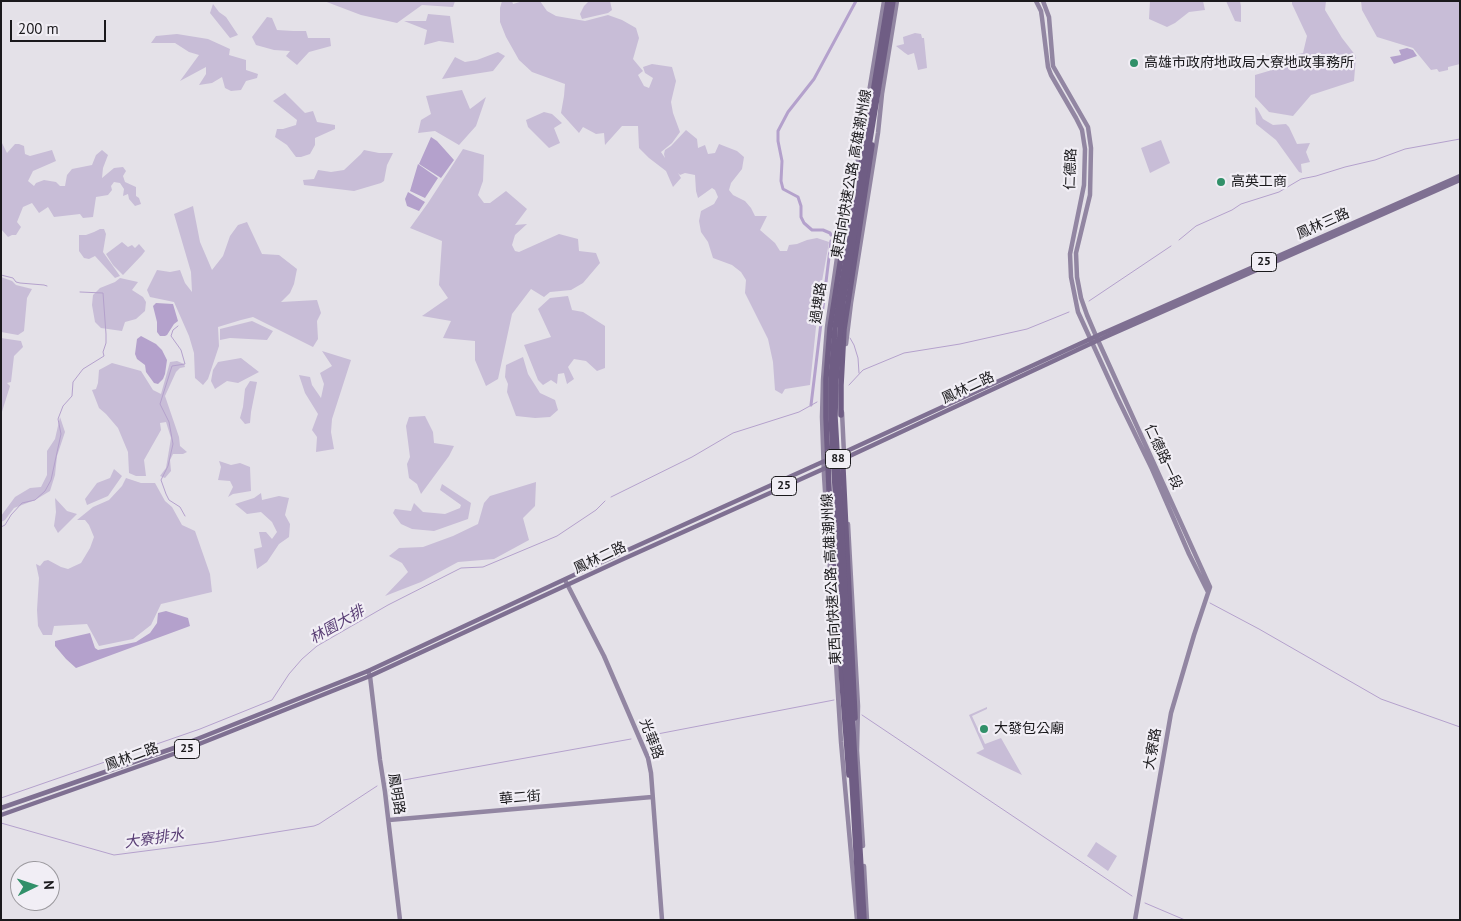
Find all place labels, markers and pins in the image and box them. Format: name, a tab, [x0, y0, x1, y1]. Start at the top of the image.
place label: 高雄市政府地政局大寮地政事務所	[1144, 55, 1354, 71]
marker: 高雄市政府地政局大寮地政事務所	[1128, 57, 1140, 69]
place label: 高英工商	[1231, 174, 1287, 190]
marker: 高英工商	[1215, 176, 1227, 188]
place label: 大發包公廟	[994, 721, 1064, 737]
marker: 大發包公廟	[978, 723, 990, 735]

